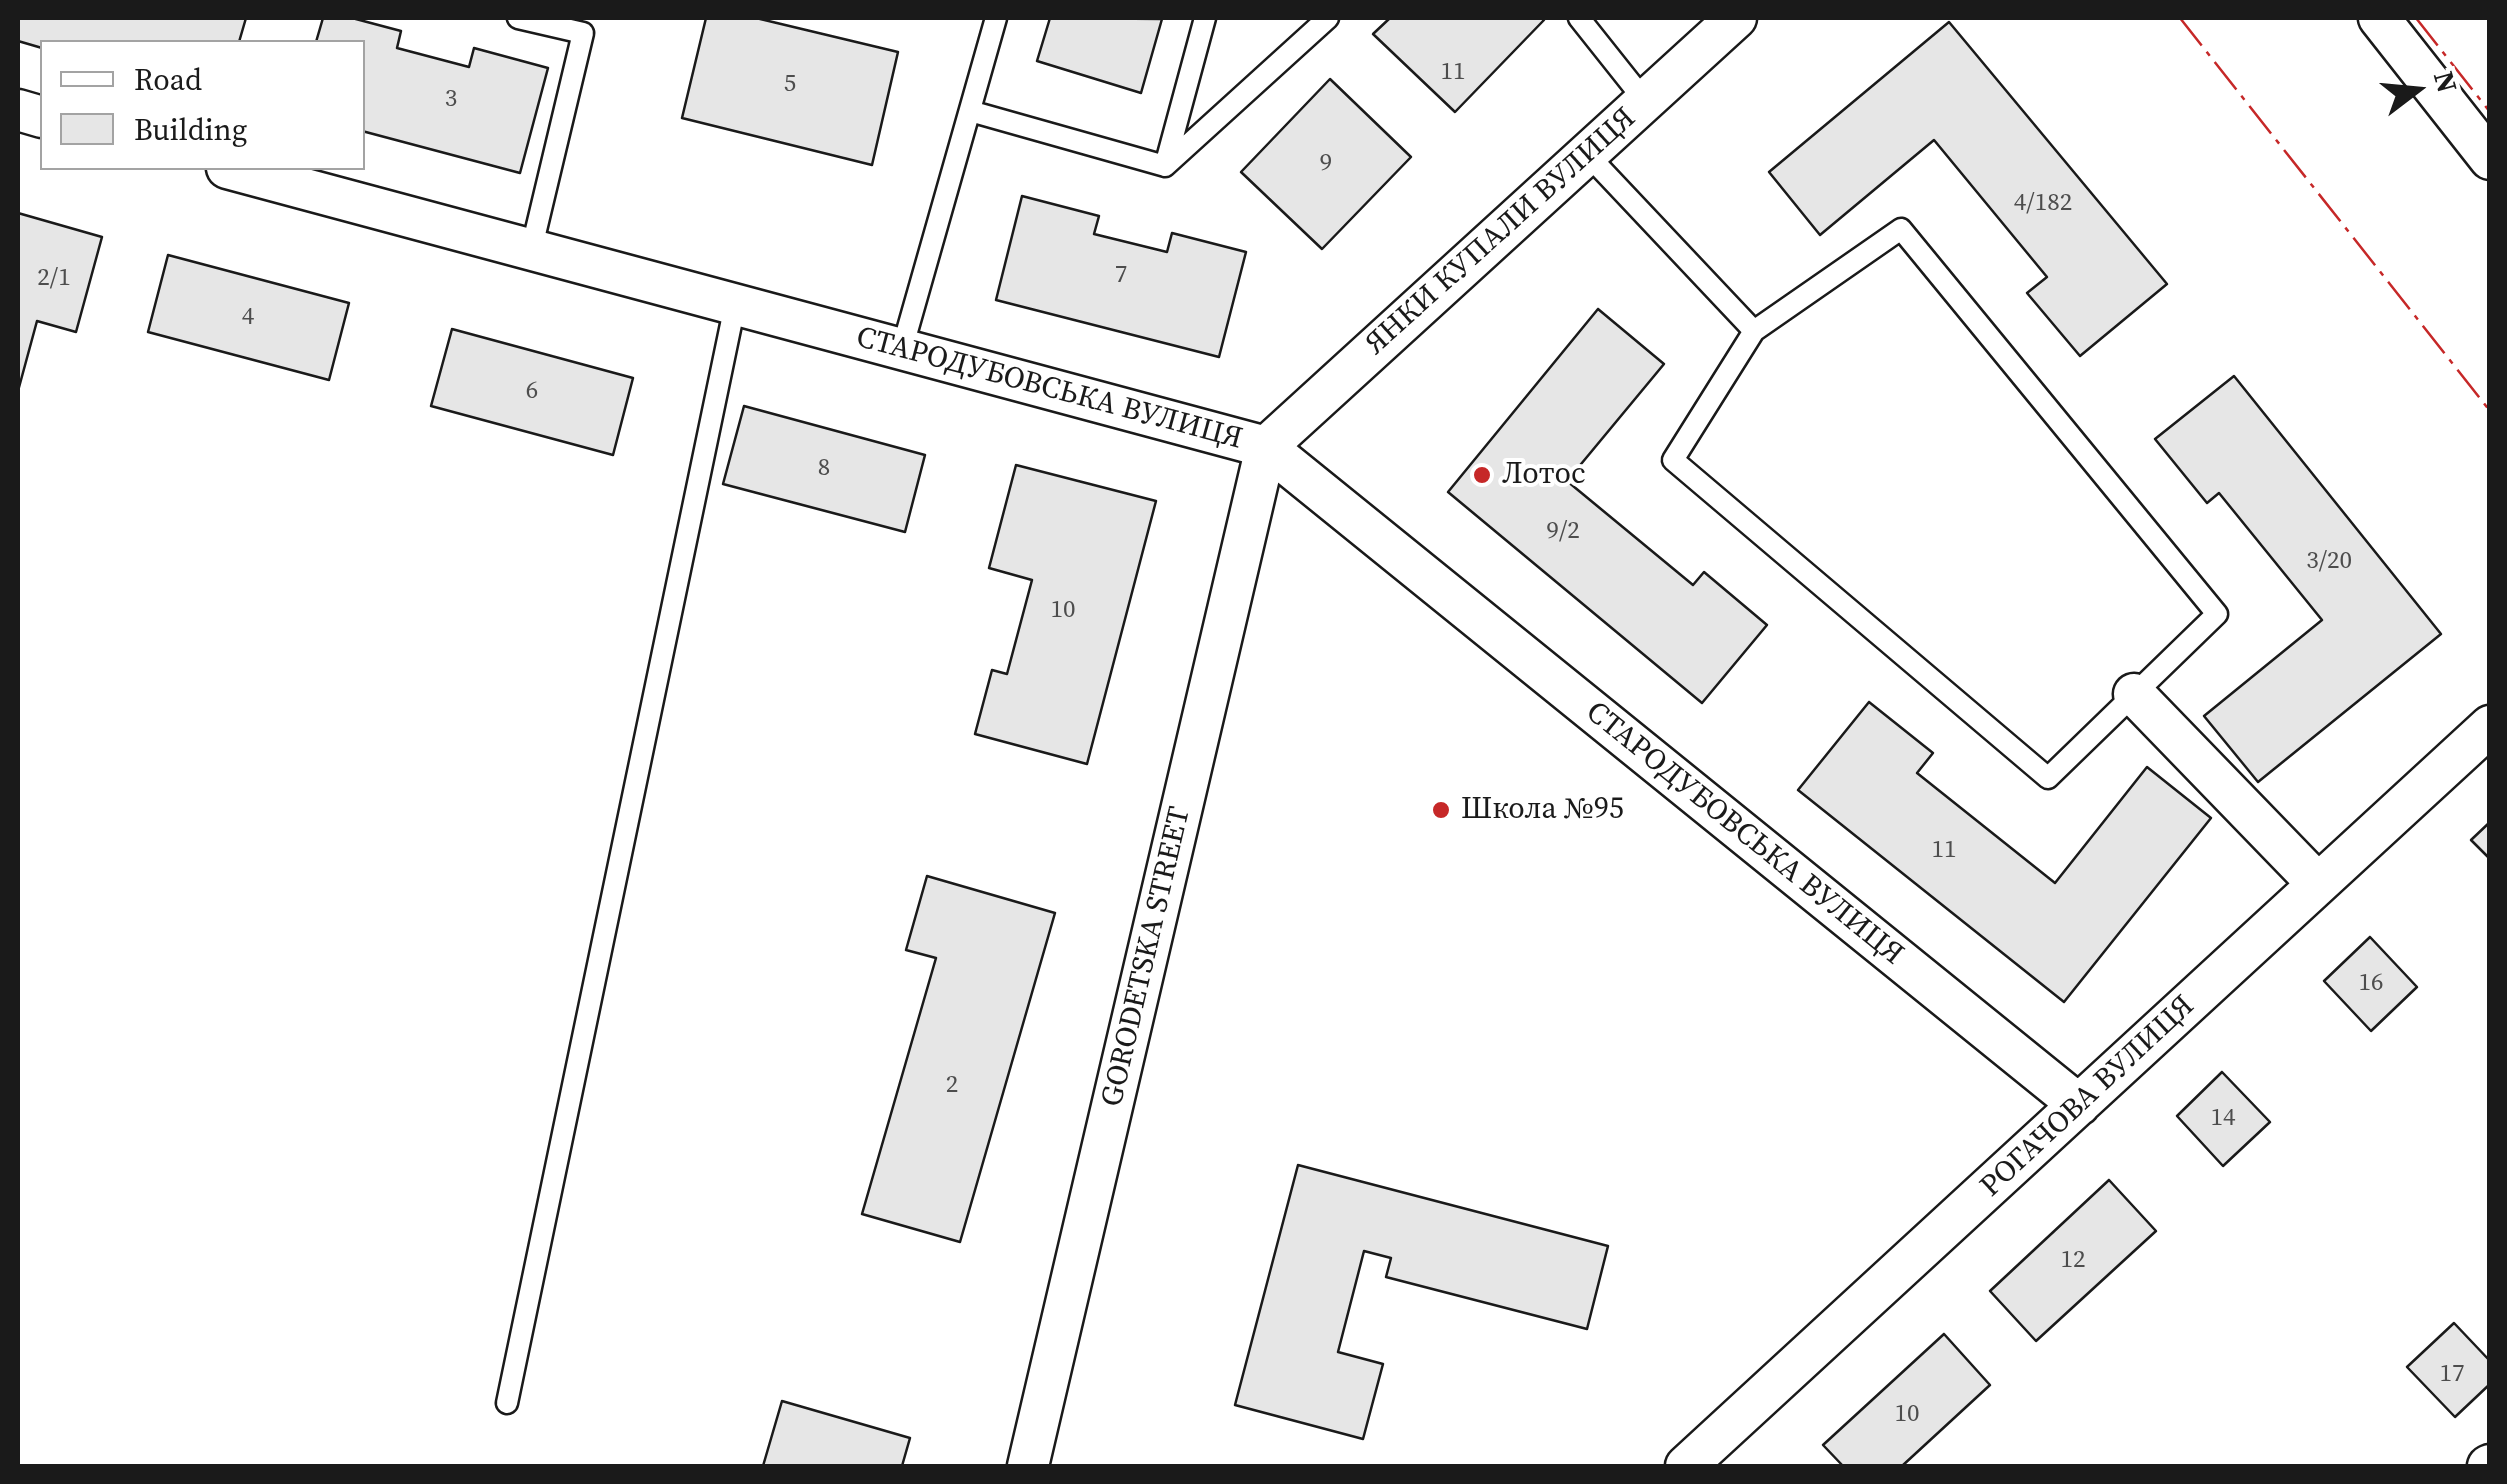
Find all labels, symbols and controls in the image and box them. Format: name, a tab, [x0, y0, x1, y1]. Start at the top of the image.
legend	[40, 40, 365, 170]
north arrow	[2367, 40, 2467, 140]
house number: 11	[1441, 58, 1465, 88]
text: Road	[134, 59, 202, 100]
text: N	[2425, 67, 2467, 97]
house number: 5	[784, 70, 796, 100]
house number: 3	[445, 85, 457, 115]
street label: ЯНКИ КУПАЛИ ВУЛИЦЯ	[1358, 101, 1644, 363]
text: Building	[134, 109, 247, 150]
house number: 9	[1320, 149, 1332, 179]
house number: 4/182	[2014, 189, 2072, 219]
house number: 7	[1115, 261, 1127, 291]
house number: 2/1	[37, 264, 71, 294]
house number: 4	[242, 303, 254, 333]
street label: СТАРОДУБОВСЬКА ВУЛИЦЯ	[852, 320, 1246, 458]
house number: 6	[526, 377, 538, 407]
house number: 8	[818, 454, 830, 484]
place label: Лотос	[1502, 457, 1586, 493]
marker: Лотос	[1471, 464, 1493, 486]
house number: 9/2	[1546, 517, 1580, 547]
house number: 3/20	[2306, 547, 2352, 577]
house number: 10	[1051, 596, 1075, 626]
street label: СТАРОДУБОВСЬКА ВУЛИЦЯ	[1578, 695, 1910, 973]
place label: Школа №95	[1461, 792, 1624, 828]
marker: Школа №95	[1430, 799, 1452, 821]
street label: GORODETSKA STREET	[1095, 804, 1199, 1110]
house number: 11	[1932, 836, 1956, 866]
house number: 16	[2359, 969, 2383, 999]
street label: РОГАЧОВА ВУЛИЦЯ	[1974, 989, 2202, 1205]
house number: 2	[946, 1071, 958, 1101]
house number: 14	[2211, 1104, 2235, 1134]
house number: 12	[2061, 1246, 2085, 1276]
house number: 17	[2440, 1360, 2464, 1390]
house number: 10	[1895, 1400, 1919, 1430]

